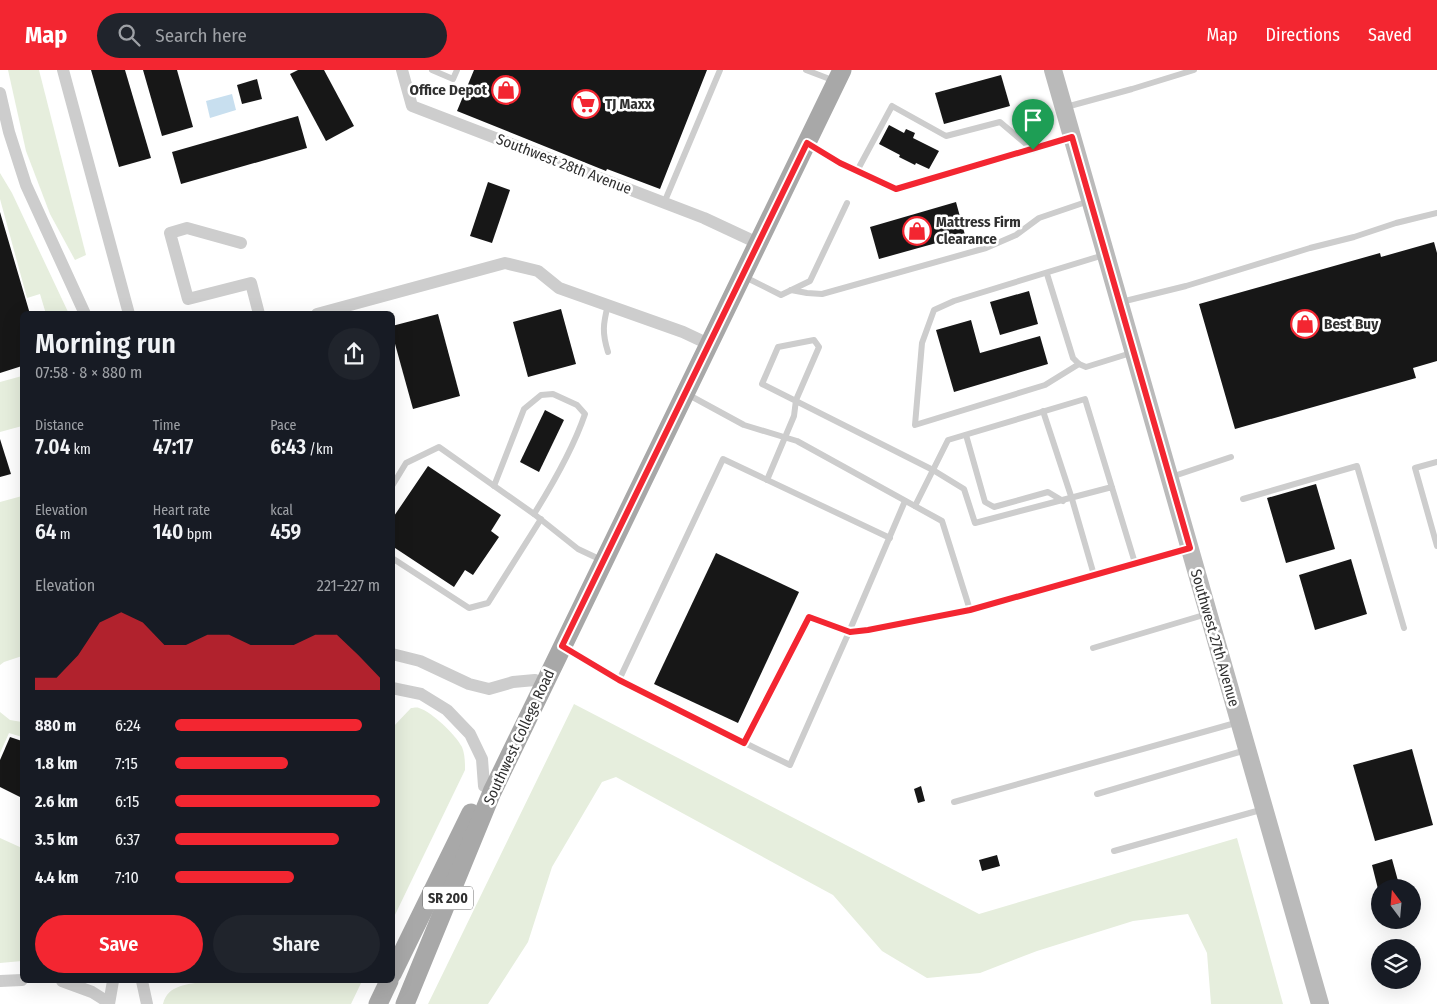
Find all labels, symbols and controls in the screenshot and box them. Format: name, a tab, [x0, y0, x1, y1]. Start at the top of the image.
search box	[97, 13, 447, 58]
text: Map	[25, 21, 67, 49]
icon: search	[115, 21, 143, 49]
text: Search here	[155, 24, 247, 47]
text: Map	[1206, 24, 1238, 46]
text: Directions	[1266, 24, 1340, 46]
text: Saved	[1368, 24, 1412, 46]
shop icon: Office Depot	[491, 75, 521, 105]
place label: Office Depot	[409, 81, 488, 99]
supermarket icon: TJ Maxx	[571, 89, 601, 119]
place label: TJ Maxx	[605, 95, 653, 113]
pin	[1012, 99, 1054, 150]
icon: arrive	[1019, 106, 1047, 134]
street label: Southwest 28th Avenue	[494, 130, 634, 198]
place label: Mattress Firm Clearance	[936, 213, 1021, 248]
shop icon: Mattress Firm Clearance	[902, 216, 932, 246]
shop icon: Best Buy	[1290, 309, 1320, 339]
place label: Best Buy	[1324, 315, 1379, 333]
text: Morning run	[35, 327, 176, 360]
button: share	[328, 328, 380, 380]
text: 07:58 · 8 × 880 m	[35, 363, 142, 382]
text: Distance	[35, 417, 84, 434]
text: Time	[153, 417, 180, 434]
text: Pace	[270, 417, 296, 434]
text: 7.04	[35, 434, 70, 460]
text: 47:17	[153, 434, 193, 460]
text: 6:43	[270, 434, 306, 460]
text: km	[70, 441, 91, 458]
text: /km	[306, 441, 333, 458]
text: Elevation	[35, 502, 88, 519]
text: Heart rate	[153, 502, 210, 519]
text: kcal	[270, 502, 293, 519]
text: 64	[35, 519, 56, 545]
text: 140	[153, 519, 183, 545]
text: 459	[270, 519, 301, 545]
text: m	[56, 526, 71, 543]
text: bpm	[183, 526, 212, 543]
street label: Southwest 27th Avenue	[1187, 567, 1243, 709]
text: Elevation	[35, 576, 95, 595]
text: 221–227 m	[317, 576, 380, 595]
street label: Southwest College Road	[480, 666, 558, 808]
text: 880 m	[35, 716, 76, 735]
text: 6:24	[115, 716, 141, 735]
text: 1.8 km	[35, 754, 78, 773]
text: 7:15	[115, 754, 138, 773]
text: 2.6 km	[35, 792, 78, 811]
text: 6:15	[115, 792, 139, 811]
text: 3.5 km	[35, 830, 78, 849]
text: 6:37	[115, 830, 140, 849]
text: 4.4 km	[35, 868, 78, 887]
text: 7:10	[115, 868, 139, 887]
north arrow	[1371, 879, 1421, 929]
map controls	[1371, 879, 1421, 989]
road number: SR 200	[423, 886, 473, 910]
button: Save	[35, 915, 203, 973]
button: Share	[213, 915, 380, 973]
button: layers	[1371, 939, 1421, 989]

